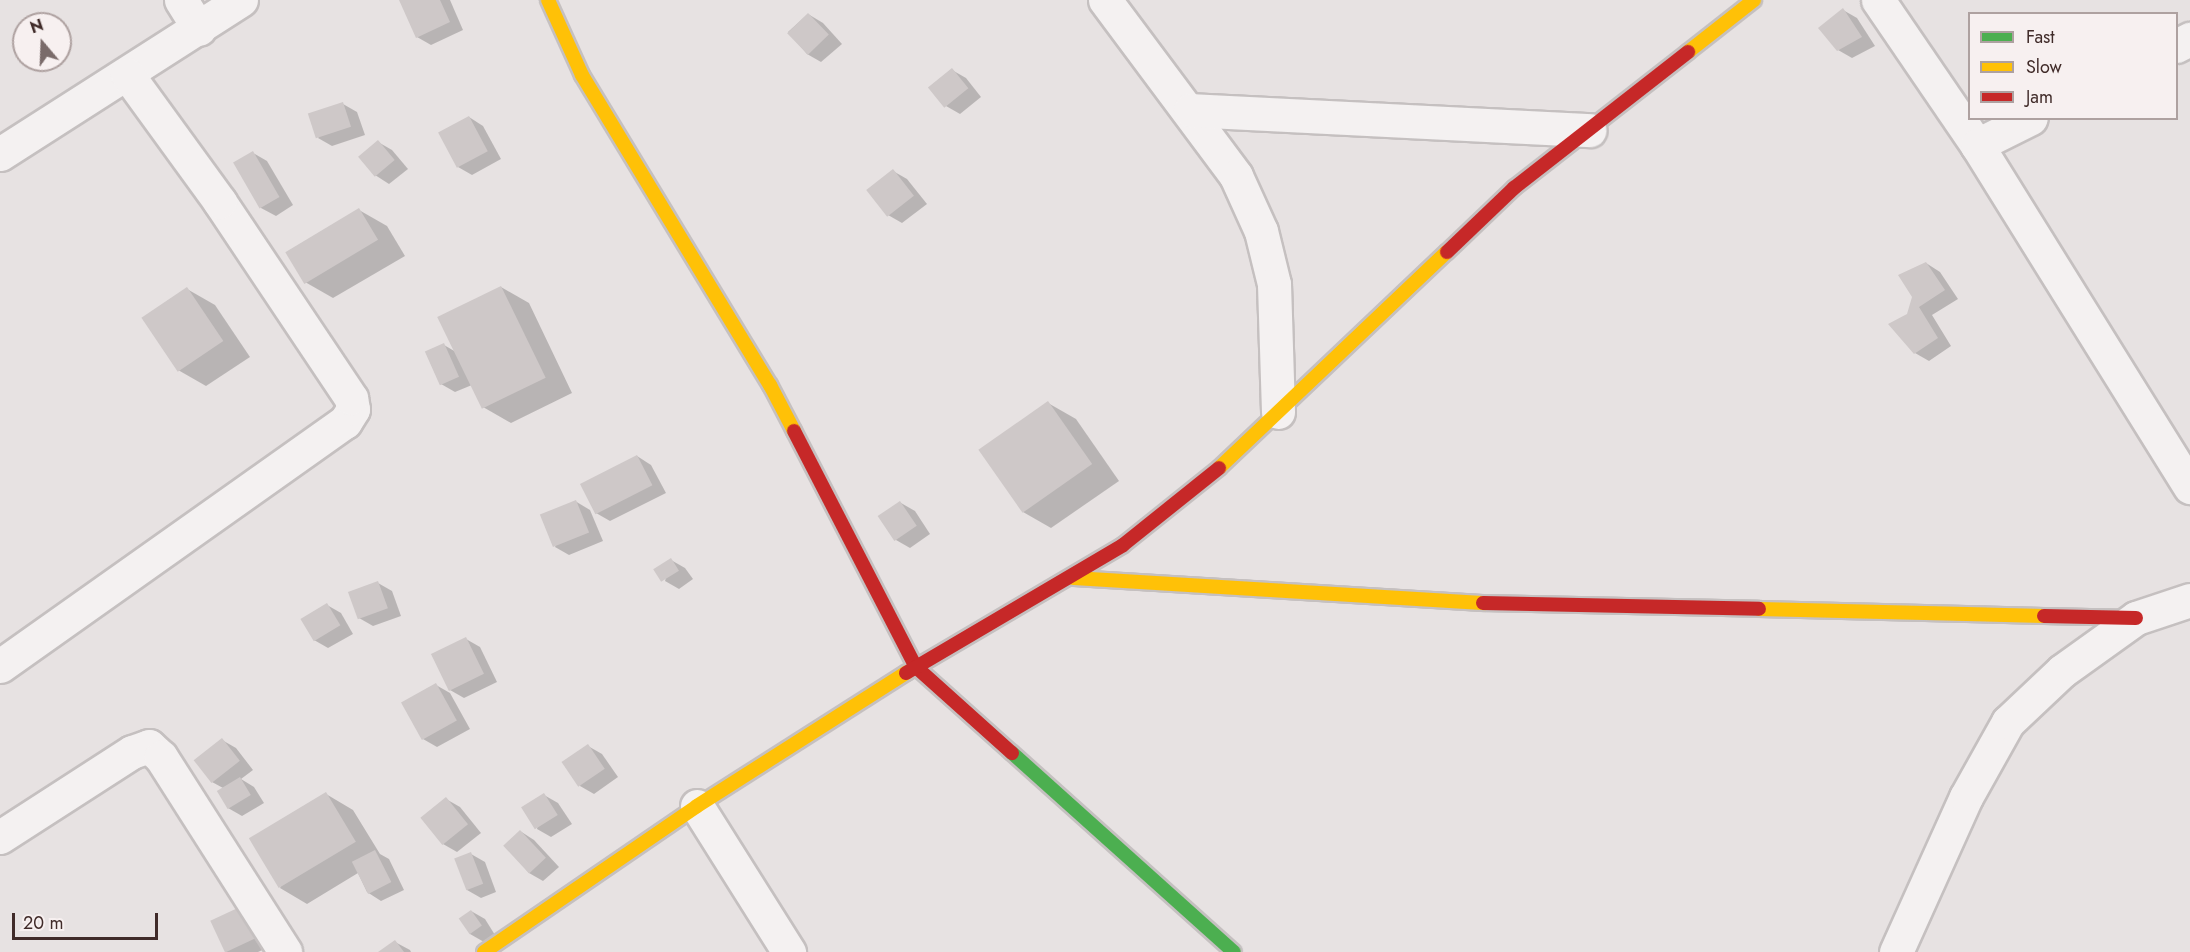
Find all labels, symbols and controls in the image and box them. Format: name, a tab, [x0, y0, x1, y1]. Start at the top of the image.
north arrow	[12, 12, 72, 72]
legend	[1968, 12, 2178, 120]
text: N	[27, 13, 46, 39]
text: Fast	[2026, 24, 2055, 50]
text: Slow	[2026, 54, 2062, 80]
text: Jam	[2026, 84, 2053, 110]
scale bar	[15, 901, 160, 939]
text: 20 m	[23, 910, 63, 936]

